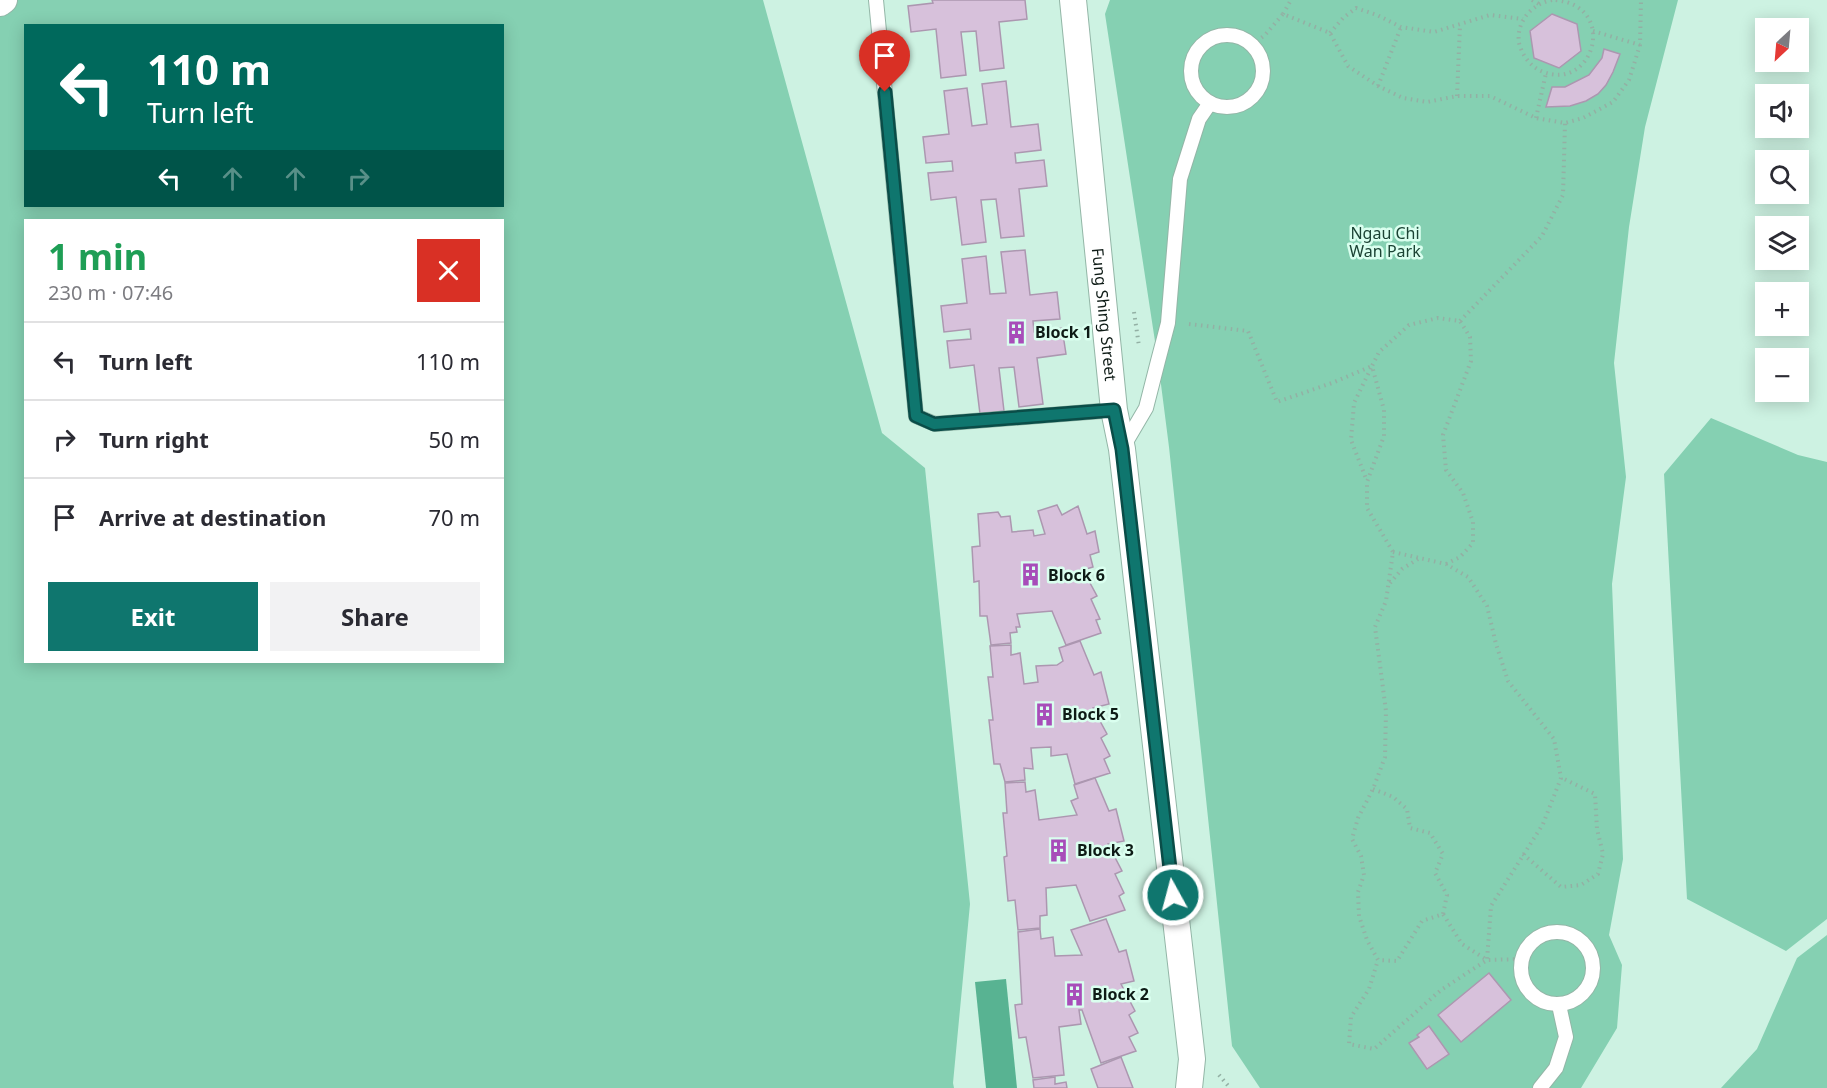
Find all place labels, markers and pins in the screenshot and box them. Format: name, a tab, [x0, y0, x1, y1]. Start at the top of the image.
pin	[859, 30, 910, 92]
building icon: Block 1	[1004, 319, 1030, 345]
place label: Block 1	[1035, 321, 1092, 343]
building icon: Block 6	[1017, 562, 1043, 588]
place label: Block 6	[1048, 564, 1105, 586]
building icon: Block 5	[1031, 701, 1057, 727]
place label: Block 5	[1062, 703, 1119, 725]
building icon: Block 3	[1046, 837, 1072, 863]
place label: Block 3	[1077, 839, 1134, 861]
building icon: Block 2	[1061, 981, 1087, 1007]
place label: Block 2	[1092, 983, 1149, 1005]

